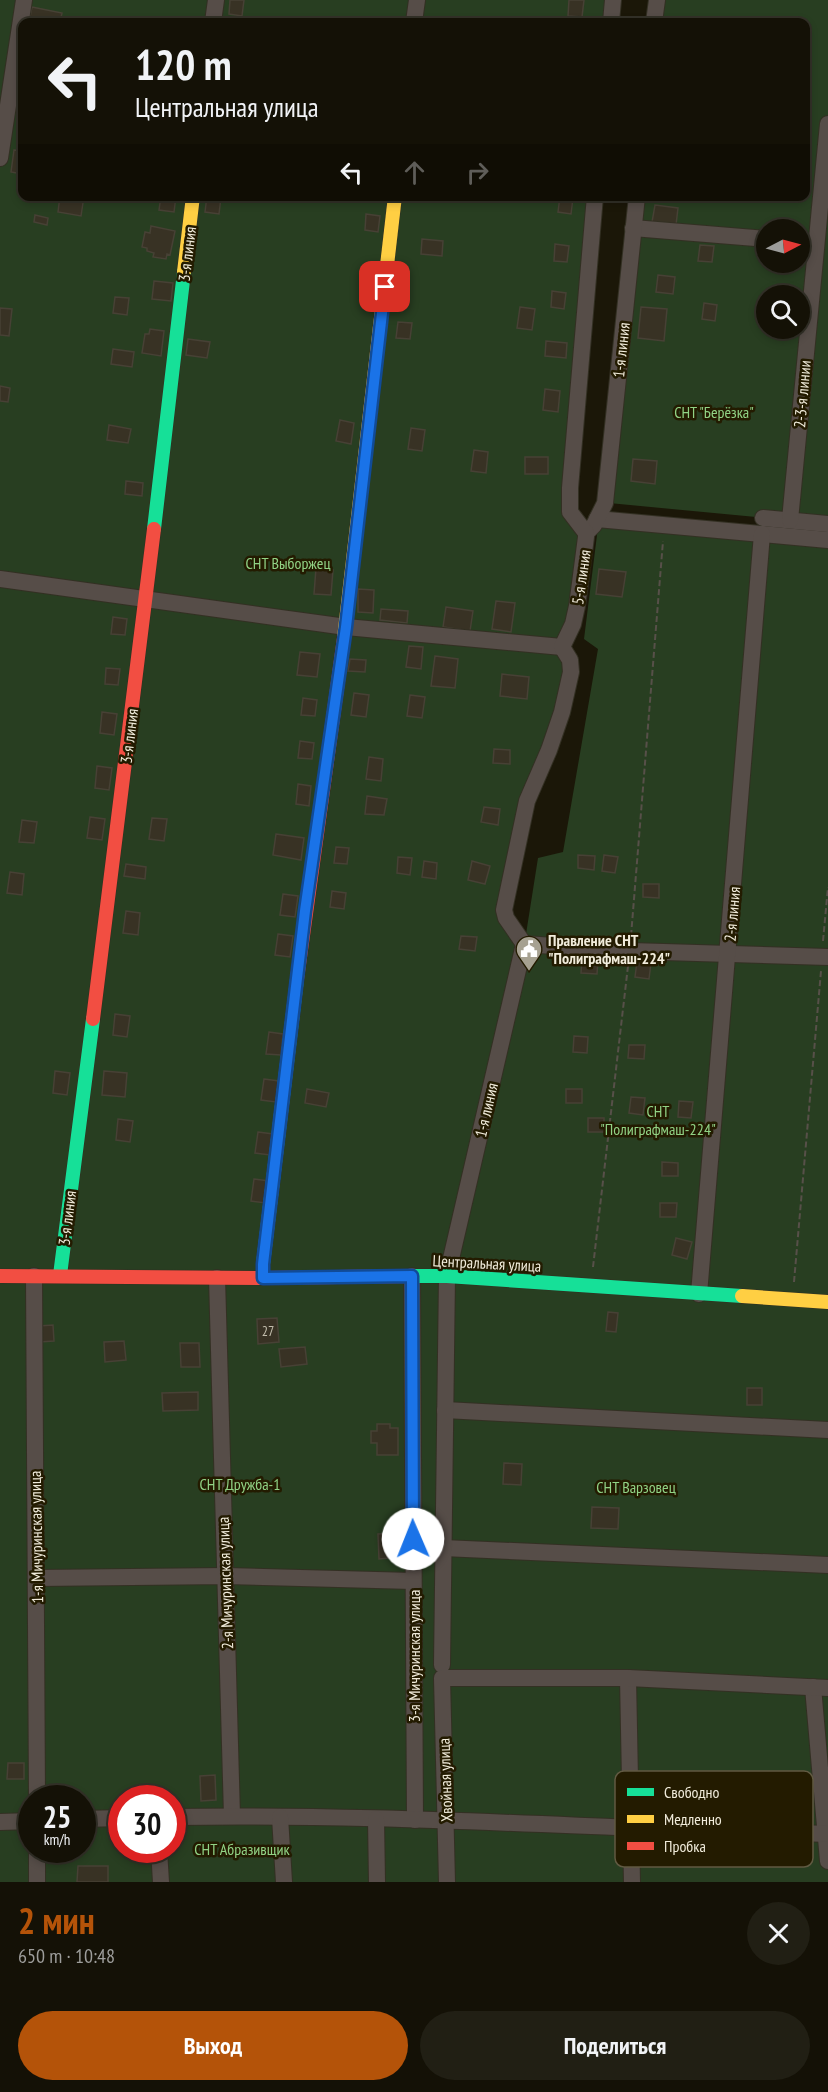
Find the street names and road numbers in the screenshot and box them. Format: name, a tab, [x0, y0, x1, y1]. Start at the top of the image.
street label: 3-я линия	[174, 225, 200, 283]
street label: 1-я линия	[608, 322, 634, 378]
street label: 2-3-я линии	[789, 359, 815, 429]
street label: 5-я линия	[567, 548, 595, 606]
street label: 3-я линия	[116, 707, 142, 765]
street label: 2-я линия	[720, 886, 744, 942]
street label: 1-я линия	[470, 1081, 502, 1139]
street label: 3-я линия	[54, 1189, 80, 1247]
street label: Центральная улица	[432, 1250, 542, 1276]
street label: 1-я Мичуринская улица	[25, 1471, 47, 1603]
street label: 2-я Мичуринская улица	[213, 1516, 237, 1650]
street label: 3-я Мичуринская улица	[404, 1590, 424, 1722]
street label: Хвойная улица	[434, 1738, 456, 1822]

